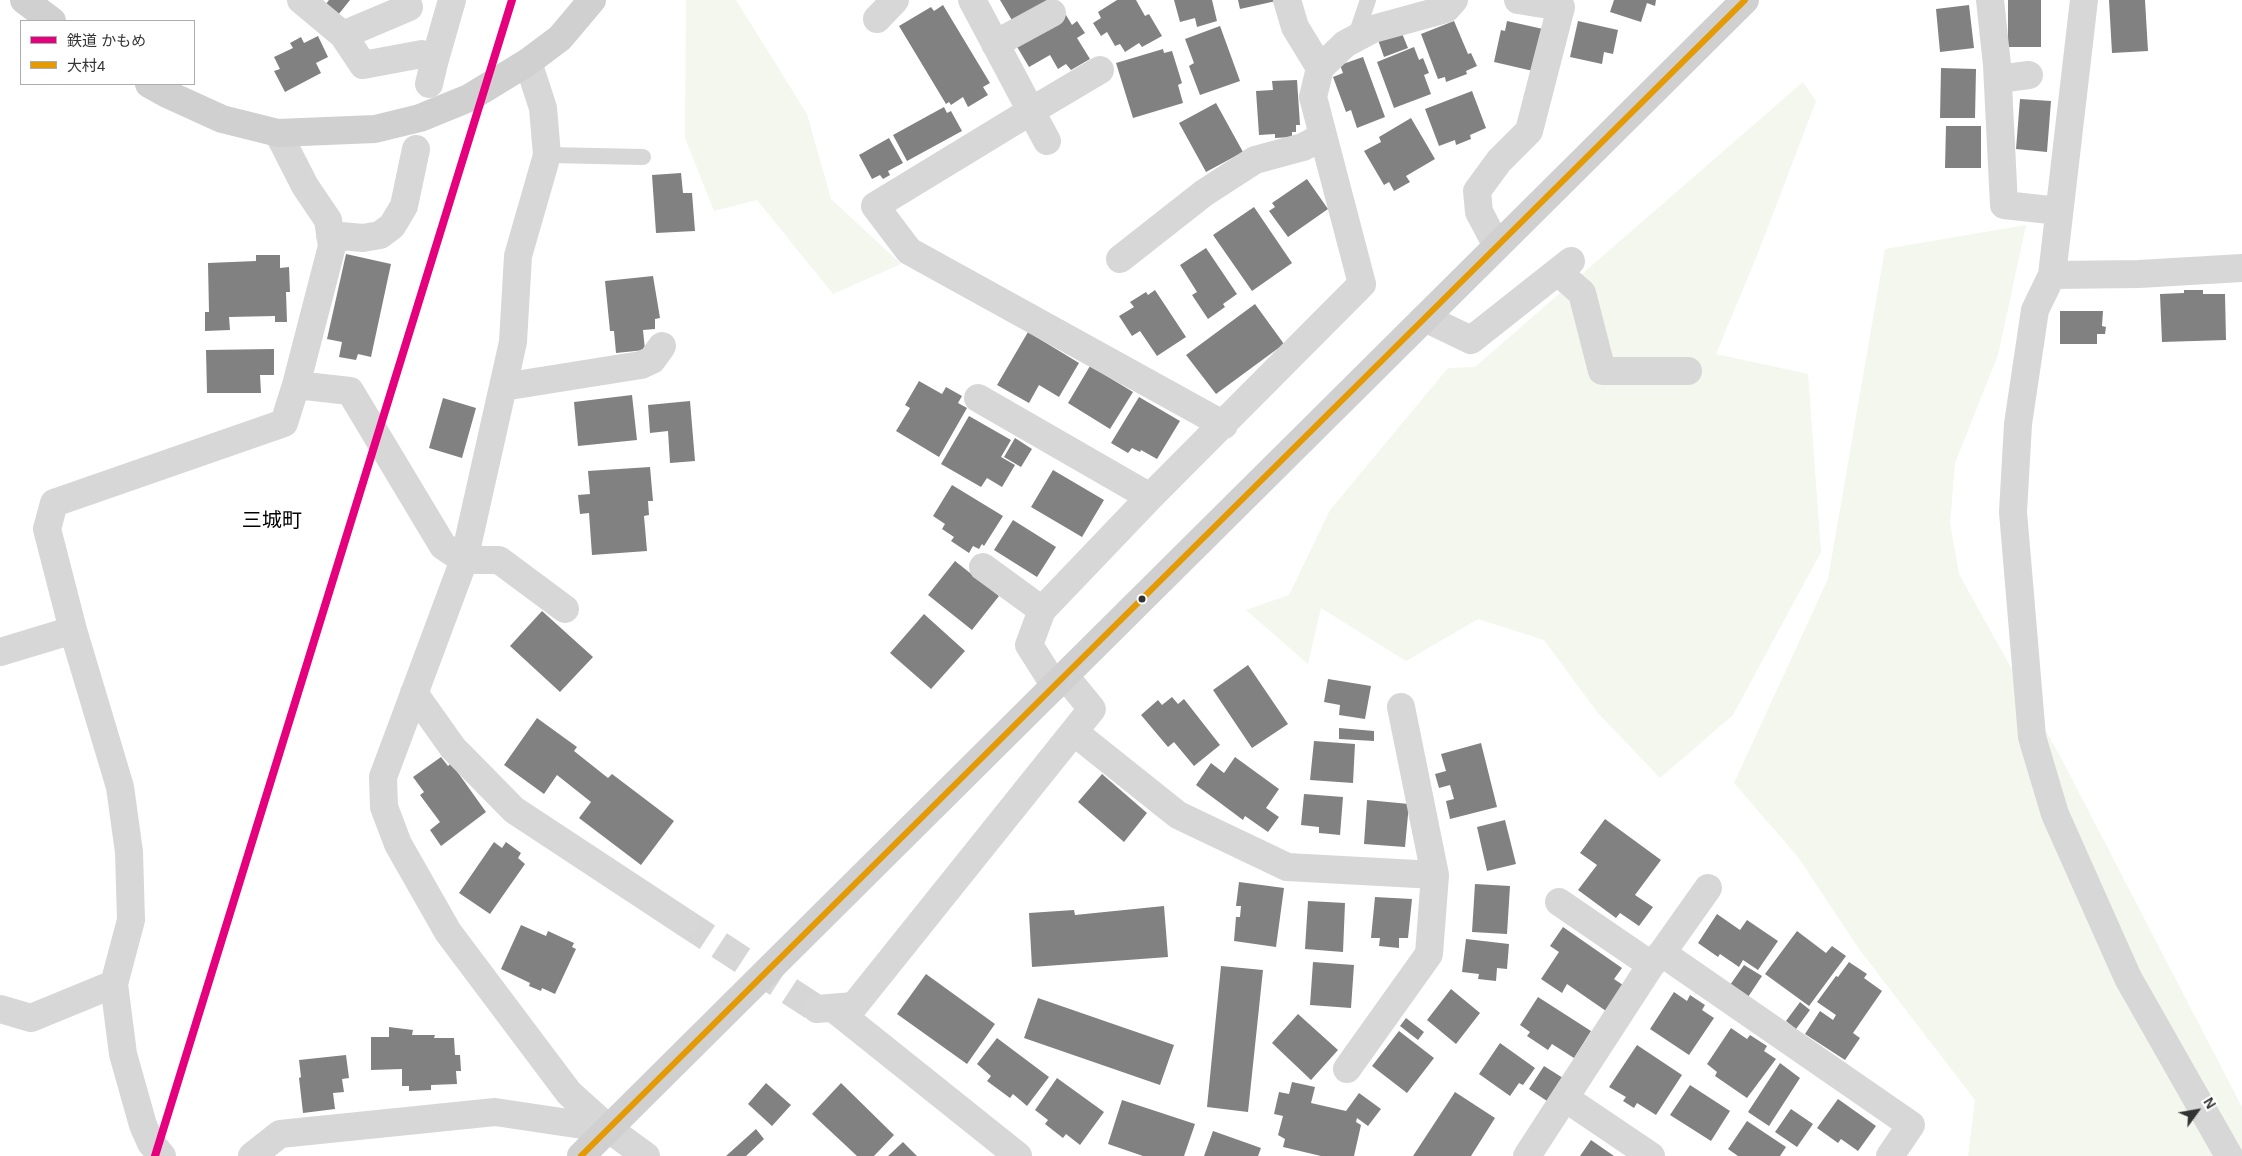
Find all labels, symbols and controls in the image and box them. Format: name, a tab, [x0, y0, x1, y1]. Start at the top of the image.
legend	[20, 20, 195, 85]
text: 鉄道 かもめ	[67, 32, 146, 49]
text: 大村4	[67, 57, 105, 74]
district label: 三城町	[242, 509, 302, 533]
unlabelled marker	[1137, 594, 1147, 604]
north arrow	[2172, 1086, 2222, 1136]
text: N	[2200, 1095, 2219, 1112]

